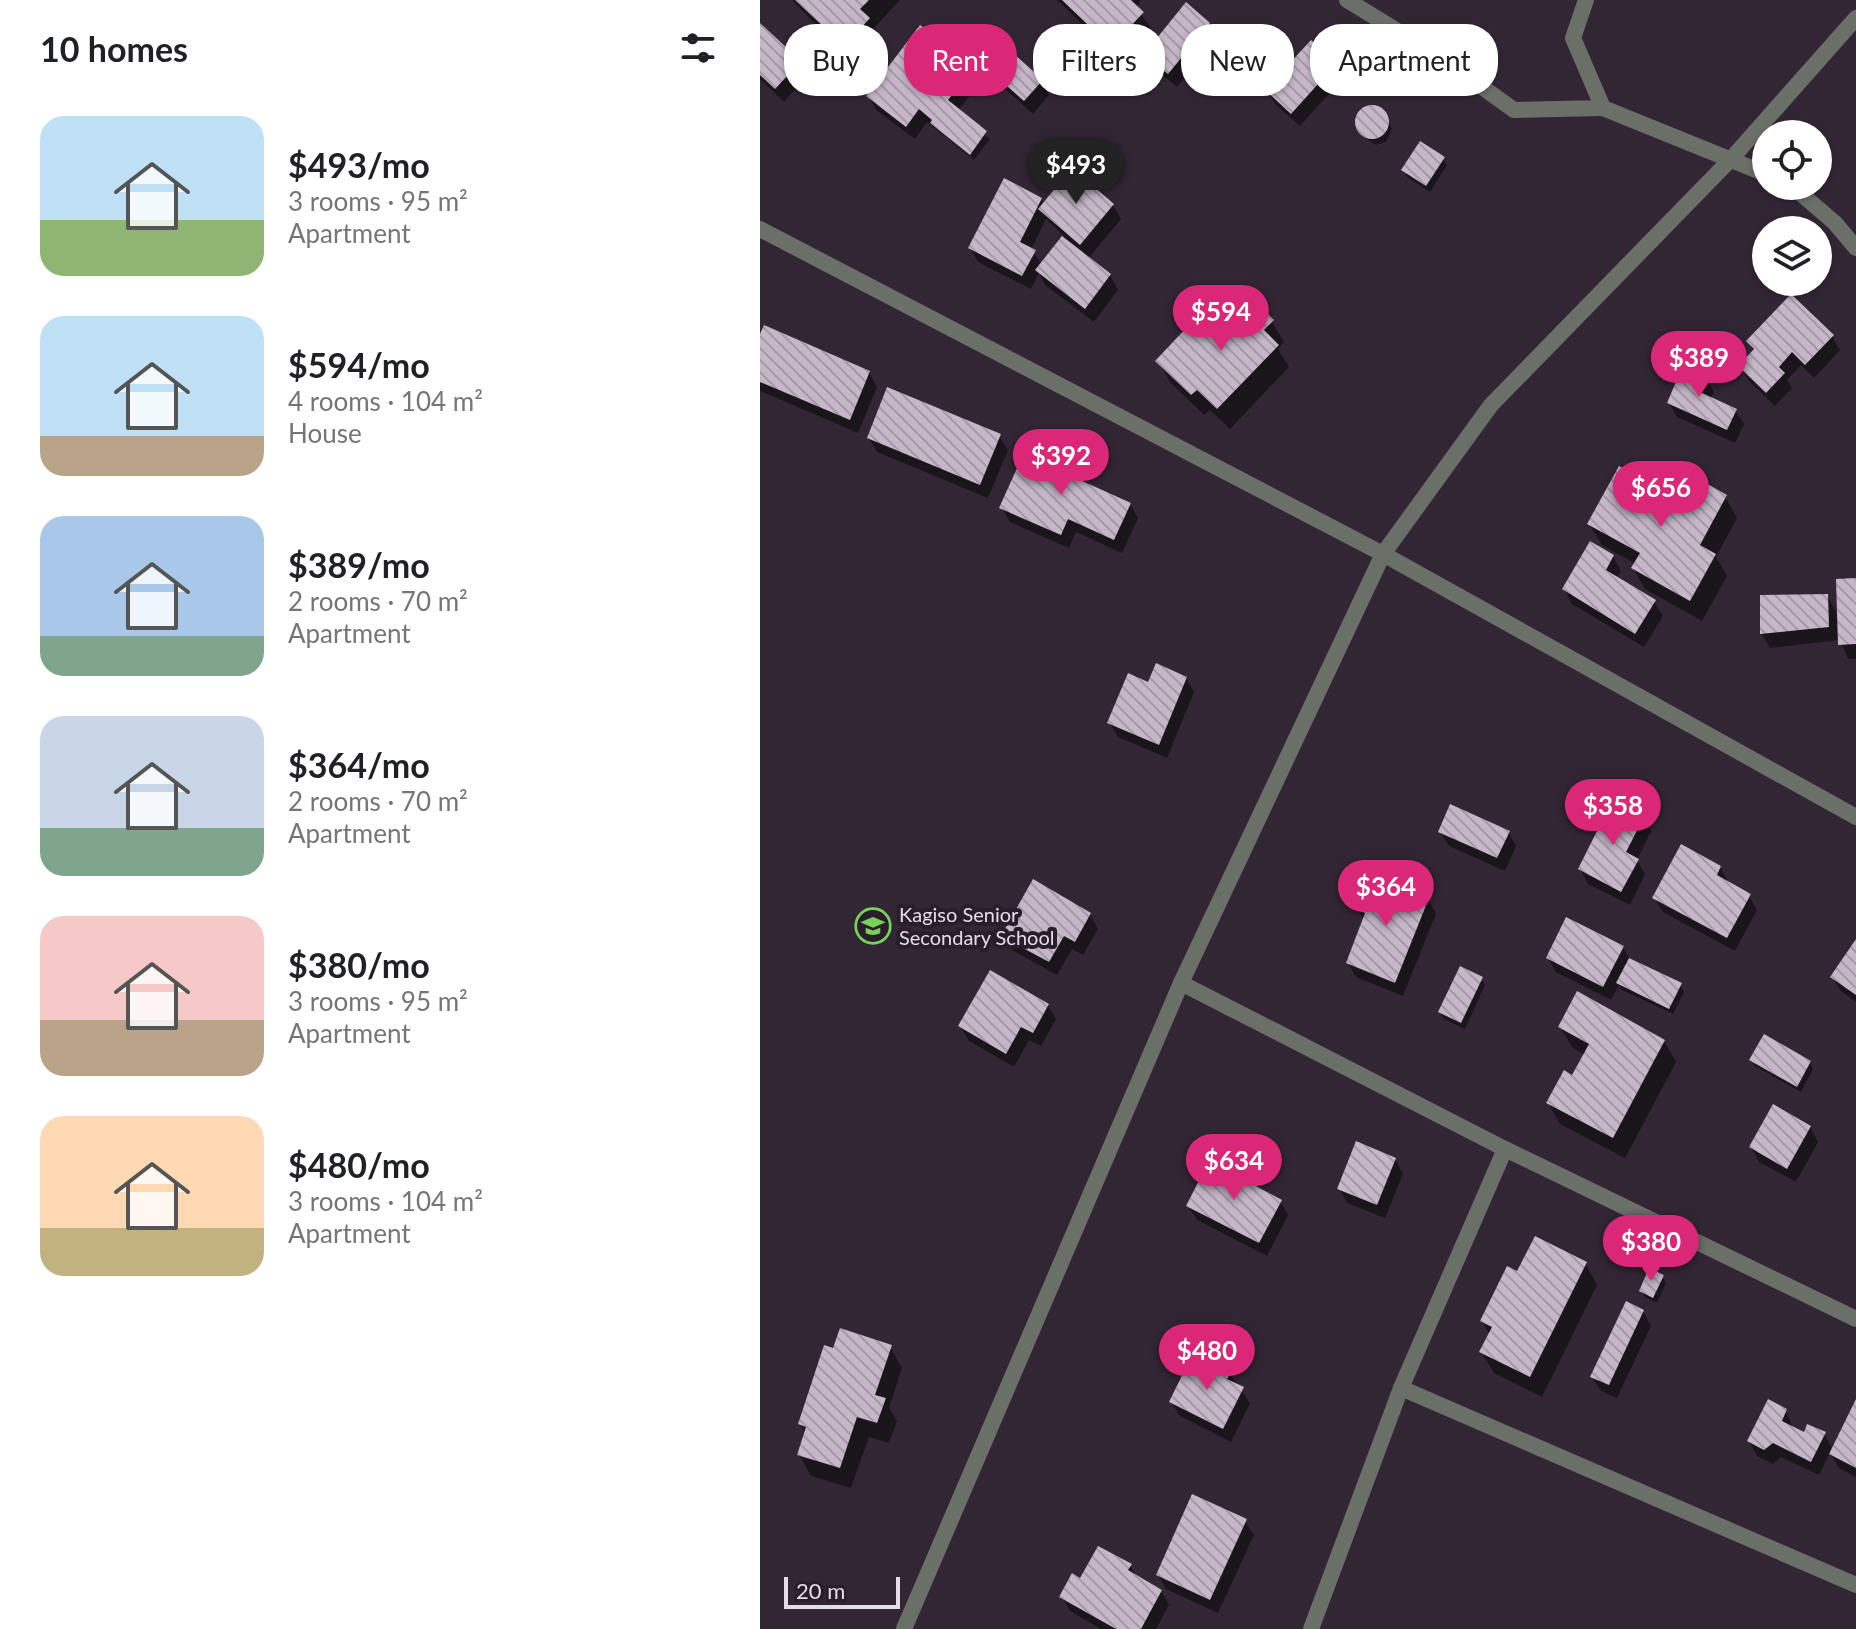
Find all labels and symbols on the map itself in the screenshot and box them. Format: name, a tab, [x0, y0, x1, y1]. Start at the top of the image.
pin: $493	[1029, 138, 1123, 206]
pin: $594	[1174, 285, 1268, 353]
pin: $389	[1652, 331, 1746, 399]
pin: $392	[1014, 429, 1108, 497]
pin: $656	[1614, 461, 1708, 529]
pin: $358	[1566, 779, 1660, 847]
pin: $364	[1339, 860, 1433, 928]
place label: Kagiso Senior Secondary School	[899, 902, 1054, 949]
school or university icon: Kagiso Senior Secondary School	[854, 907, 892, 945]
pin: $634	[1187, 1134, 1281, 1202]
pin: $380	[1604, 1215, 1698, 1283]
pin: $480	[1160, 1324, 1254, 1392]
scale bar	[784, 1573, 900, 1609]

